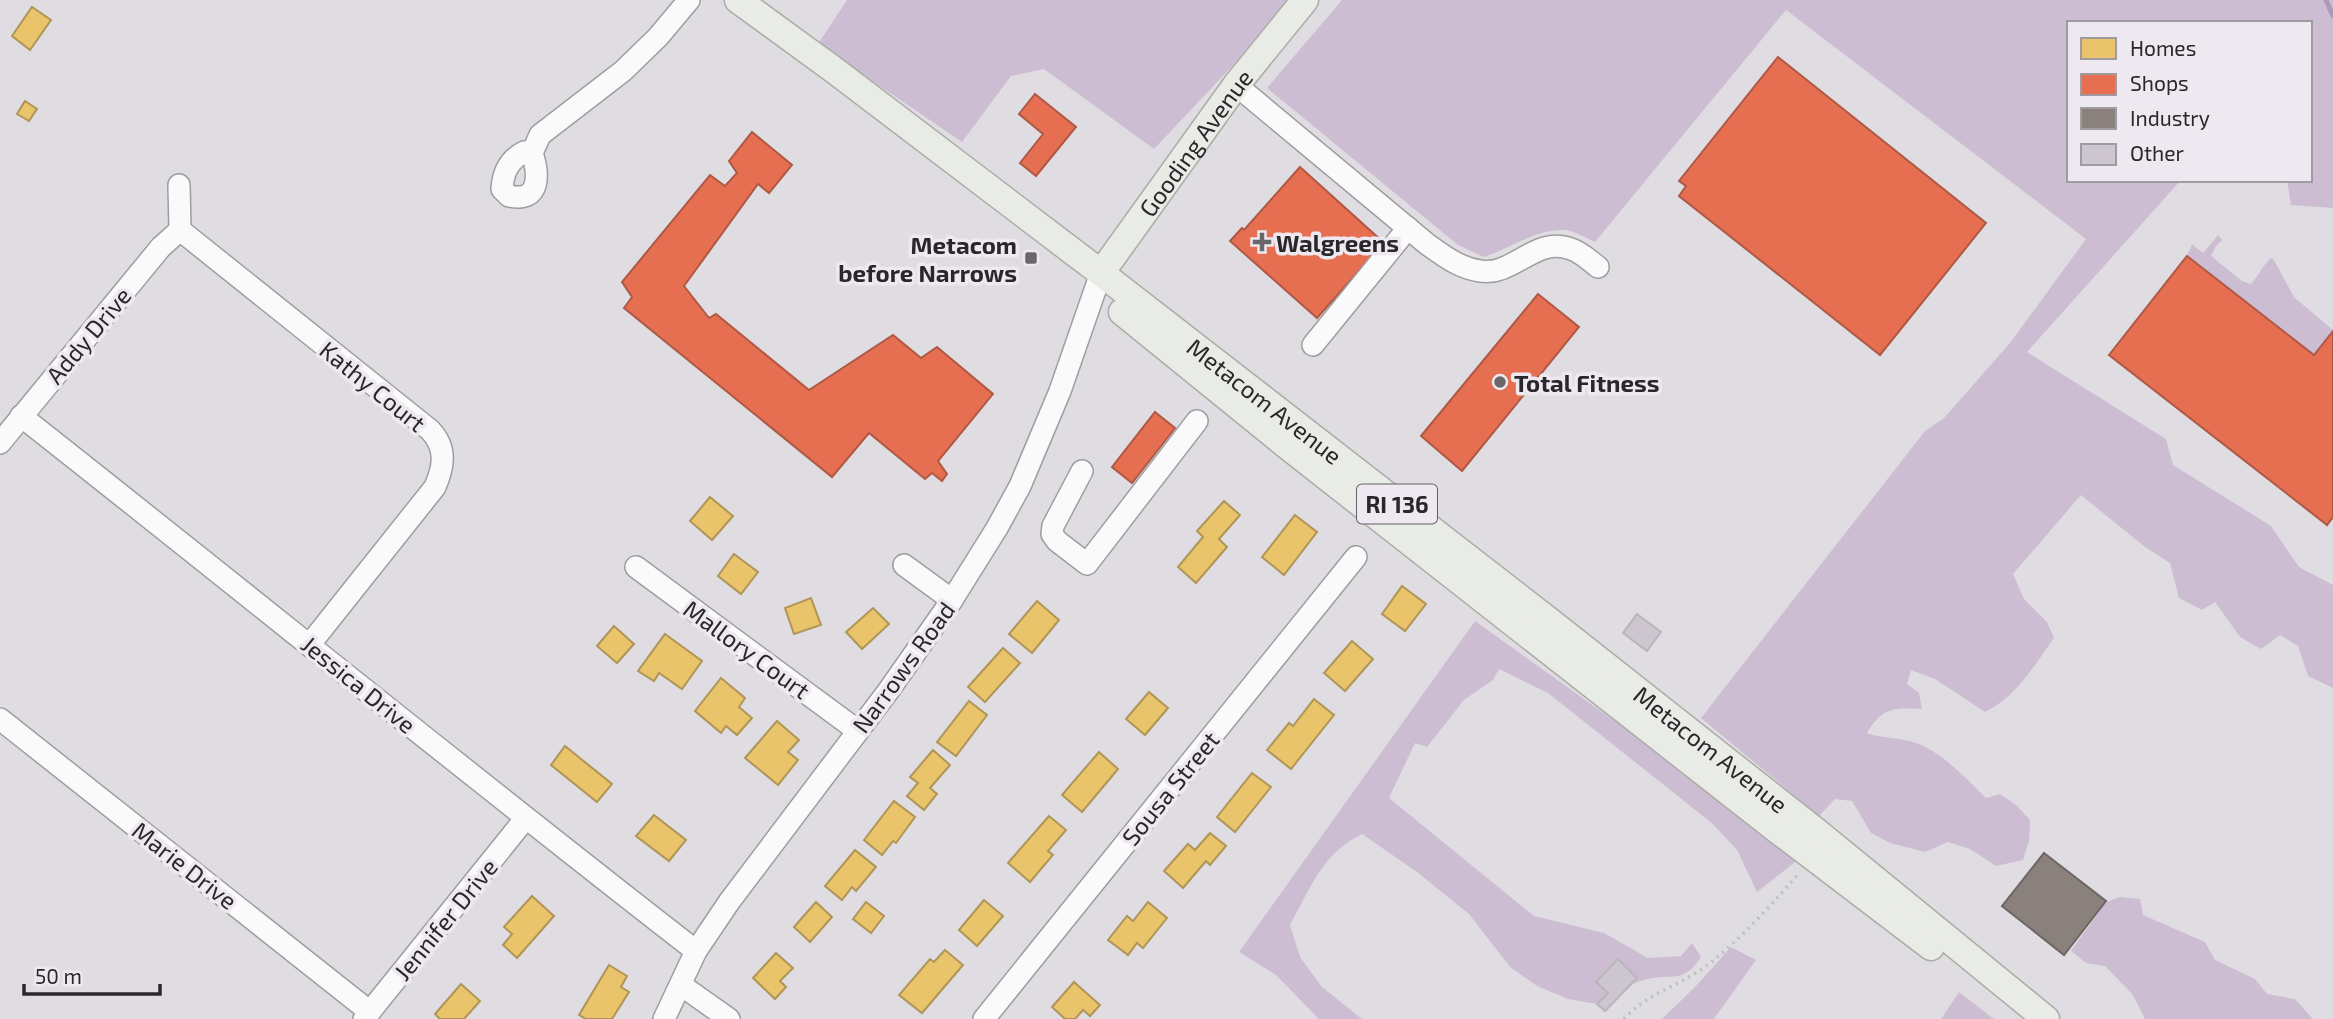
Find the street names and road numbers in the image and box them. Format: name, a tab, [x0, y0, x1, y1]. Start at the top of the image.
street label: Gooding Avenue	[1132, 63, 1258, 222]
street label: Addy Drive	[39, 281, 137, 389]
street label: Metacom Avenue	[1182, 331, 1348, 469]
street label: Kathy Court	[314, 335, 432, 437]
road number: RI 136	[1357, 484, 1437, 524]
street label: Mallory Court	[678, 593, 816, 705]
street label: Narrows Road	[846, 596, 960, 738]
street label: Jessica Drive	[296, 629, 422, 739]
street label: Metacom Avenue	[1629, 679, 1794, 818]
street label: Sousa Street	[1115, 725, 1225, 851]
street label: Marie Drive	[127, 815, 243, 915]
street label: Jennifer Drive	[387, 852, 503, 986]

